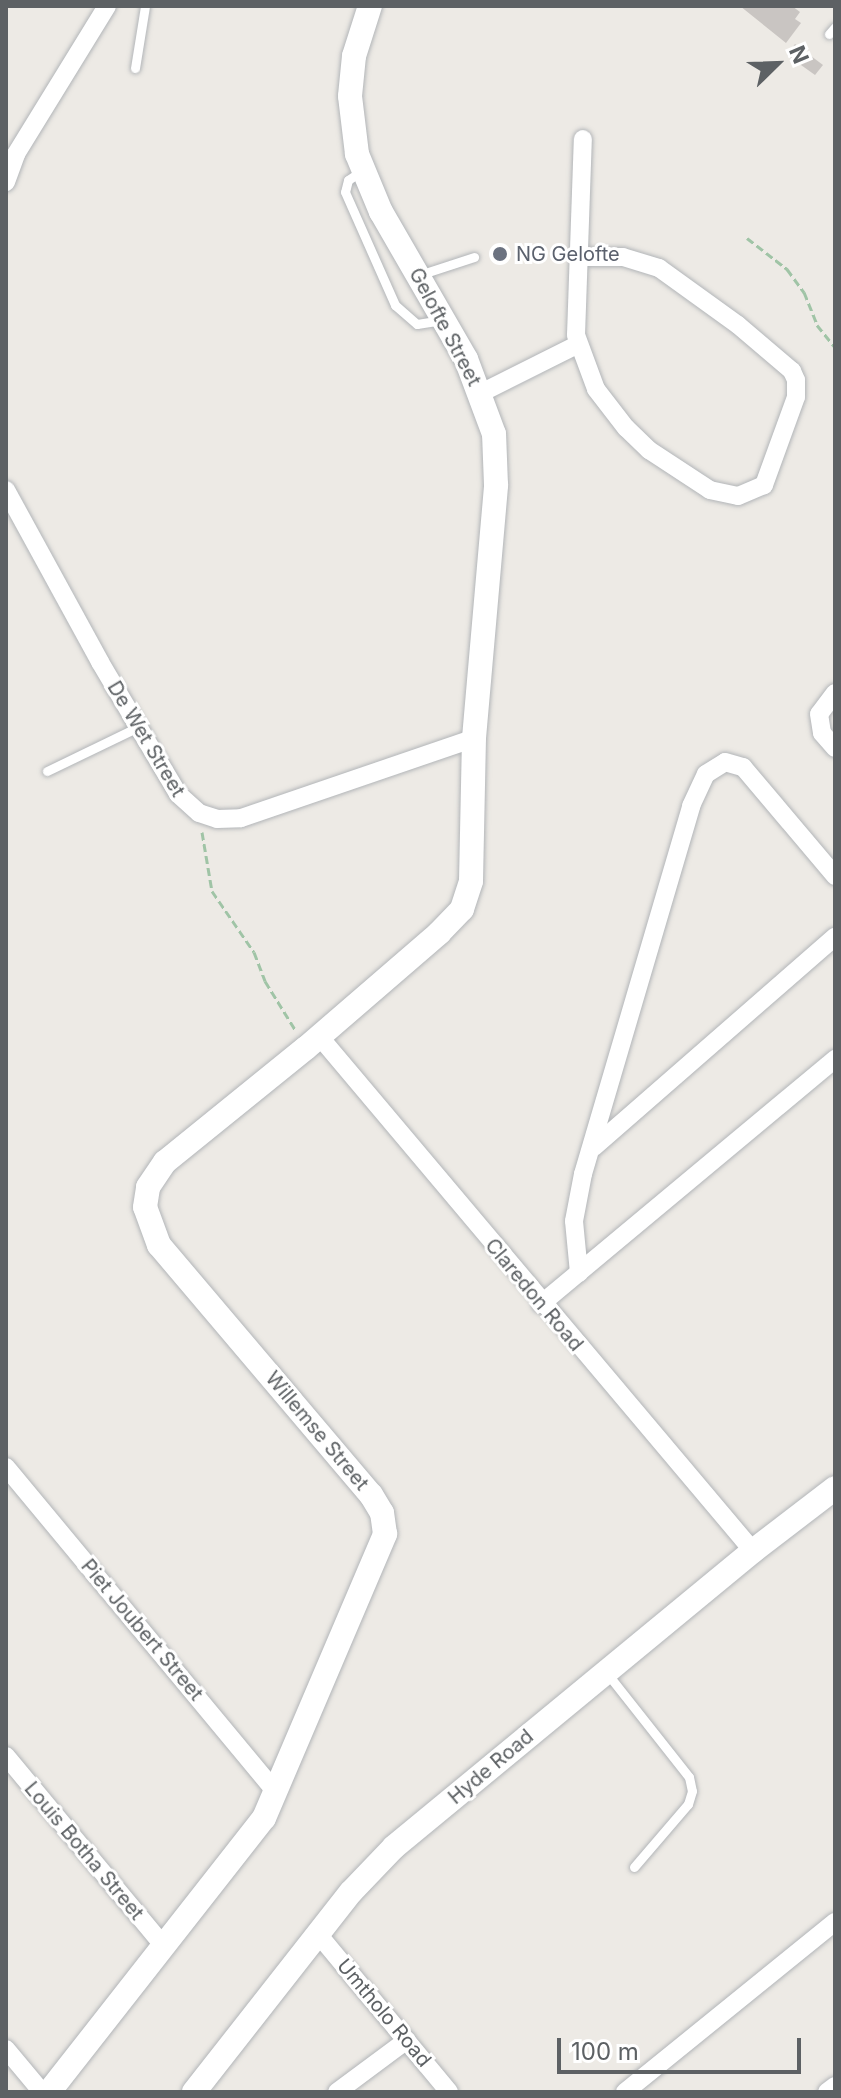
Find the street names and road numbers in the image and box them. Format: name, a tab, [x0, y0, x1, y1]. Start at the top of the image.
street label: Gelofte Street	[404, 264, 486, 390]
street label: De Wet Street	[102, 677, 190, 801]
street label: Claredon Road	[480, 1234, 588, 1356]
street label: Willemse Street	[260, 1367, 374, 1495]
street label: Piet Joubert Street	[76, 1554, 208, 1706]
street label: Hyde Road	[444, 1725, 538, 1809]
street label: Louis Botha Street	[19, 1777, 149, 1925]
street label: Umtholo Road	[332, 1954, 436, 2072]

